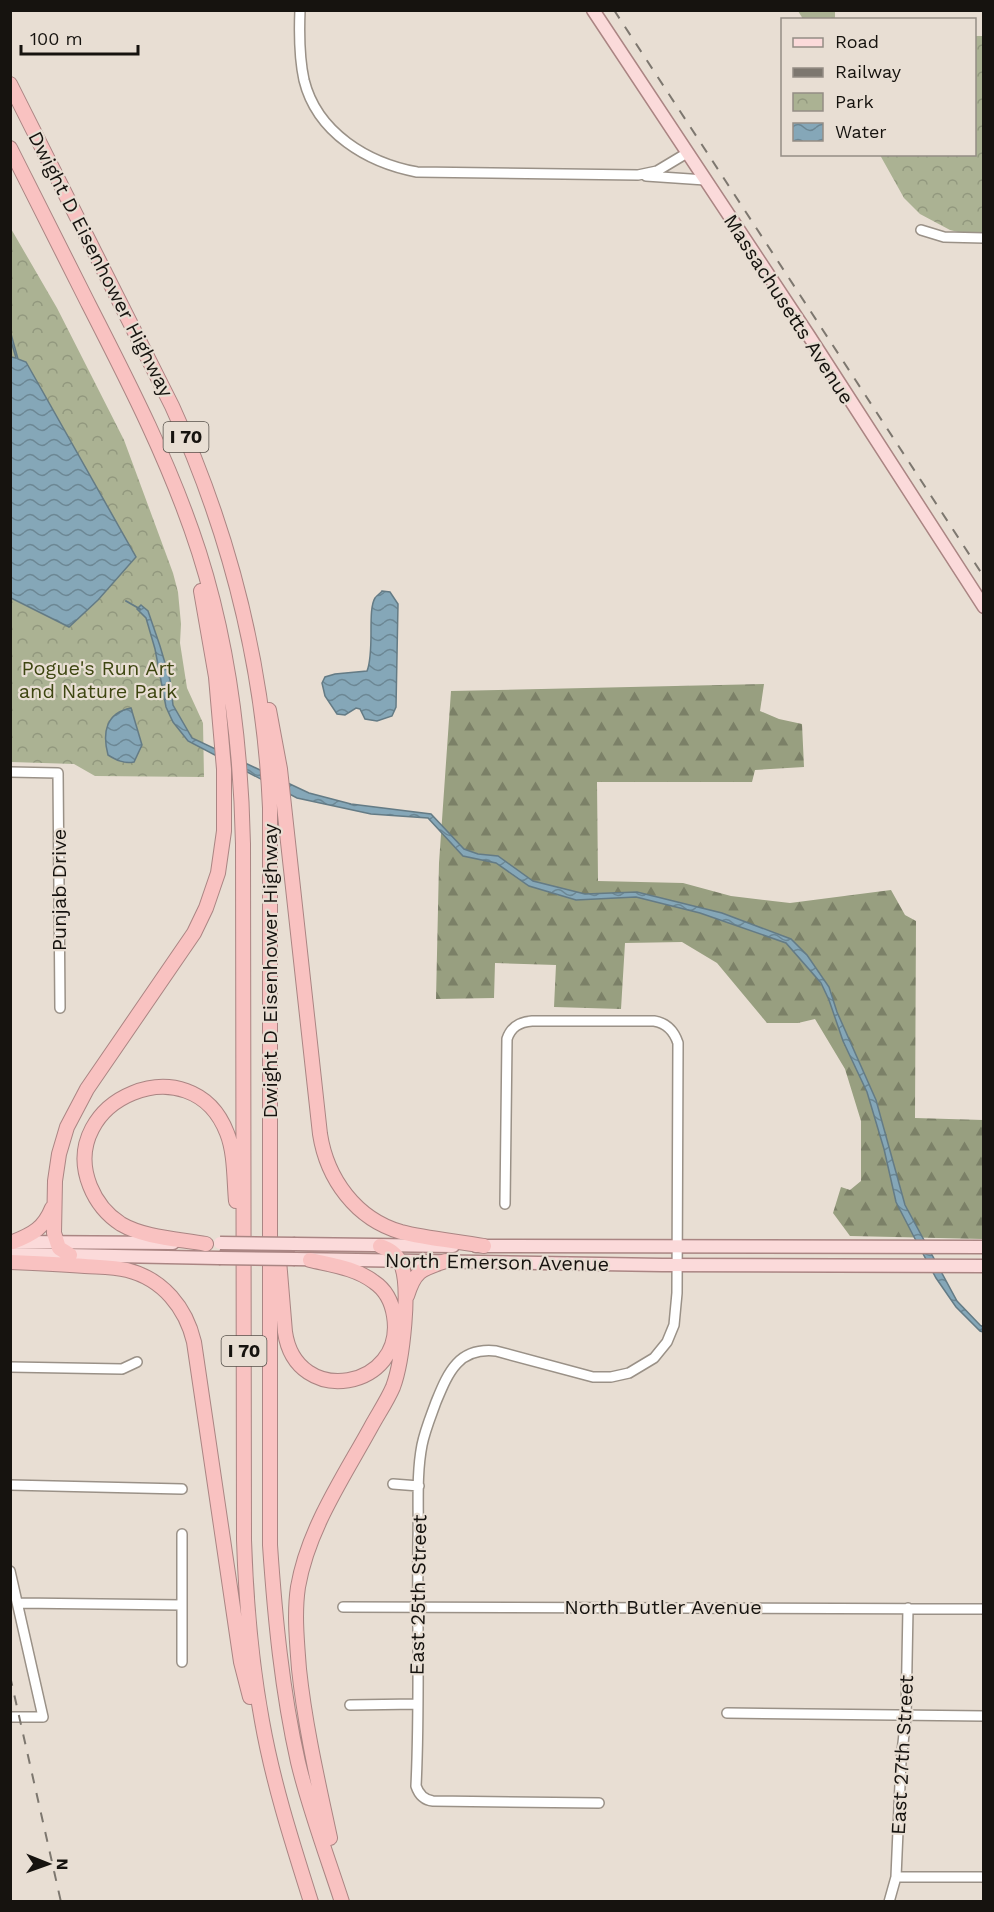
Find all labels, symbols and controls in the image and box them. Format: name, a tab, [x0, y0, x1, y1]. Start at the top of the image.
scale bar	[21, 18, 138, 56]
legend	[781, 18, 976, 156]
text: 100 m	[30, 28, 83, 49]
text: Road	[835, 31, 879, 52]
text: Railway	[835, 61, 902, 82]
text: Park	[835, 91, 874, 112]
text: Water	[835, 121, 887, 142]
street label: Dwight D Eisenhower Highway	[23, 127, 179, 402]
street label: Massachusetts Avenue	[719, 210, 859, 408]
road number: I 70	[164, 422, 208, 452]
park label: Pogue's Run Art and Nature Park	[19, 656, 177, 703]
street label: Dwight D Eisenhower Highway	[258, 823, 282, 1119]
street label: Punjab Drive	[47, 829, 71, 951]
street label: North Emerson Avenue	[385, 1248, 609, 1276]
road number: I 70	[222, 1336, 266, 1366]
street label: East 25th Street	[405, 1514, 431, 1676]
street label: North Butler Avenue	[564, 1595, 762, 1619]
street label: East 27th Street	[886, 1674, 918, 1836]
north arrow	[18, 1834, 78, 1894]
text: N	[53, 1858, 72, 1870]

